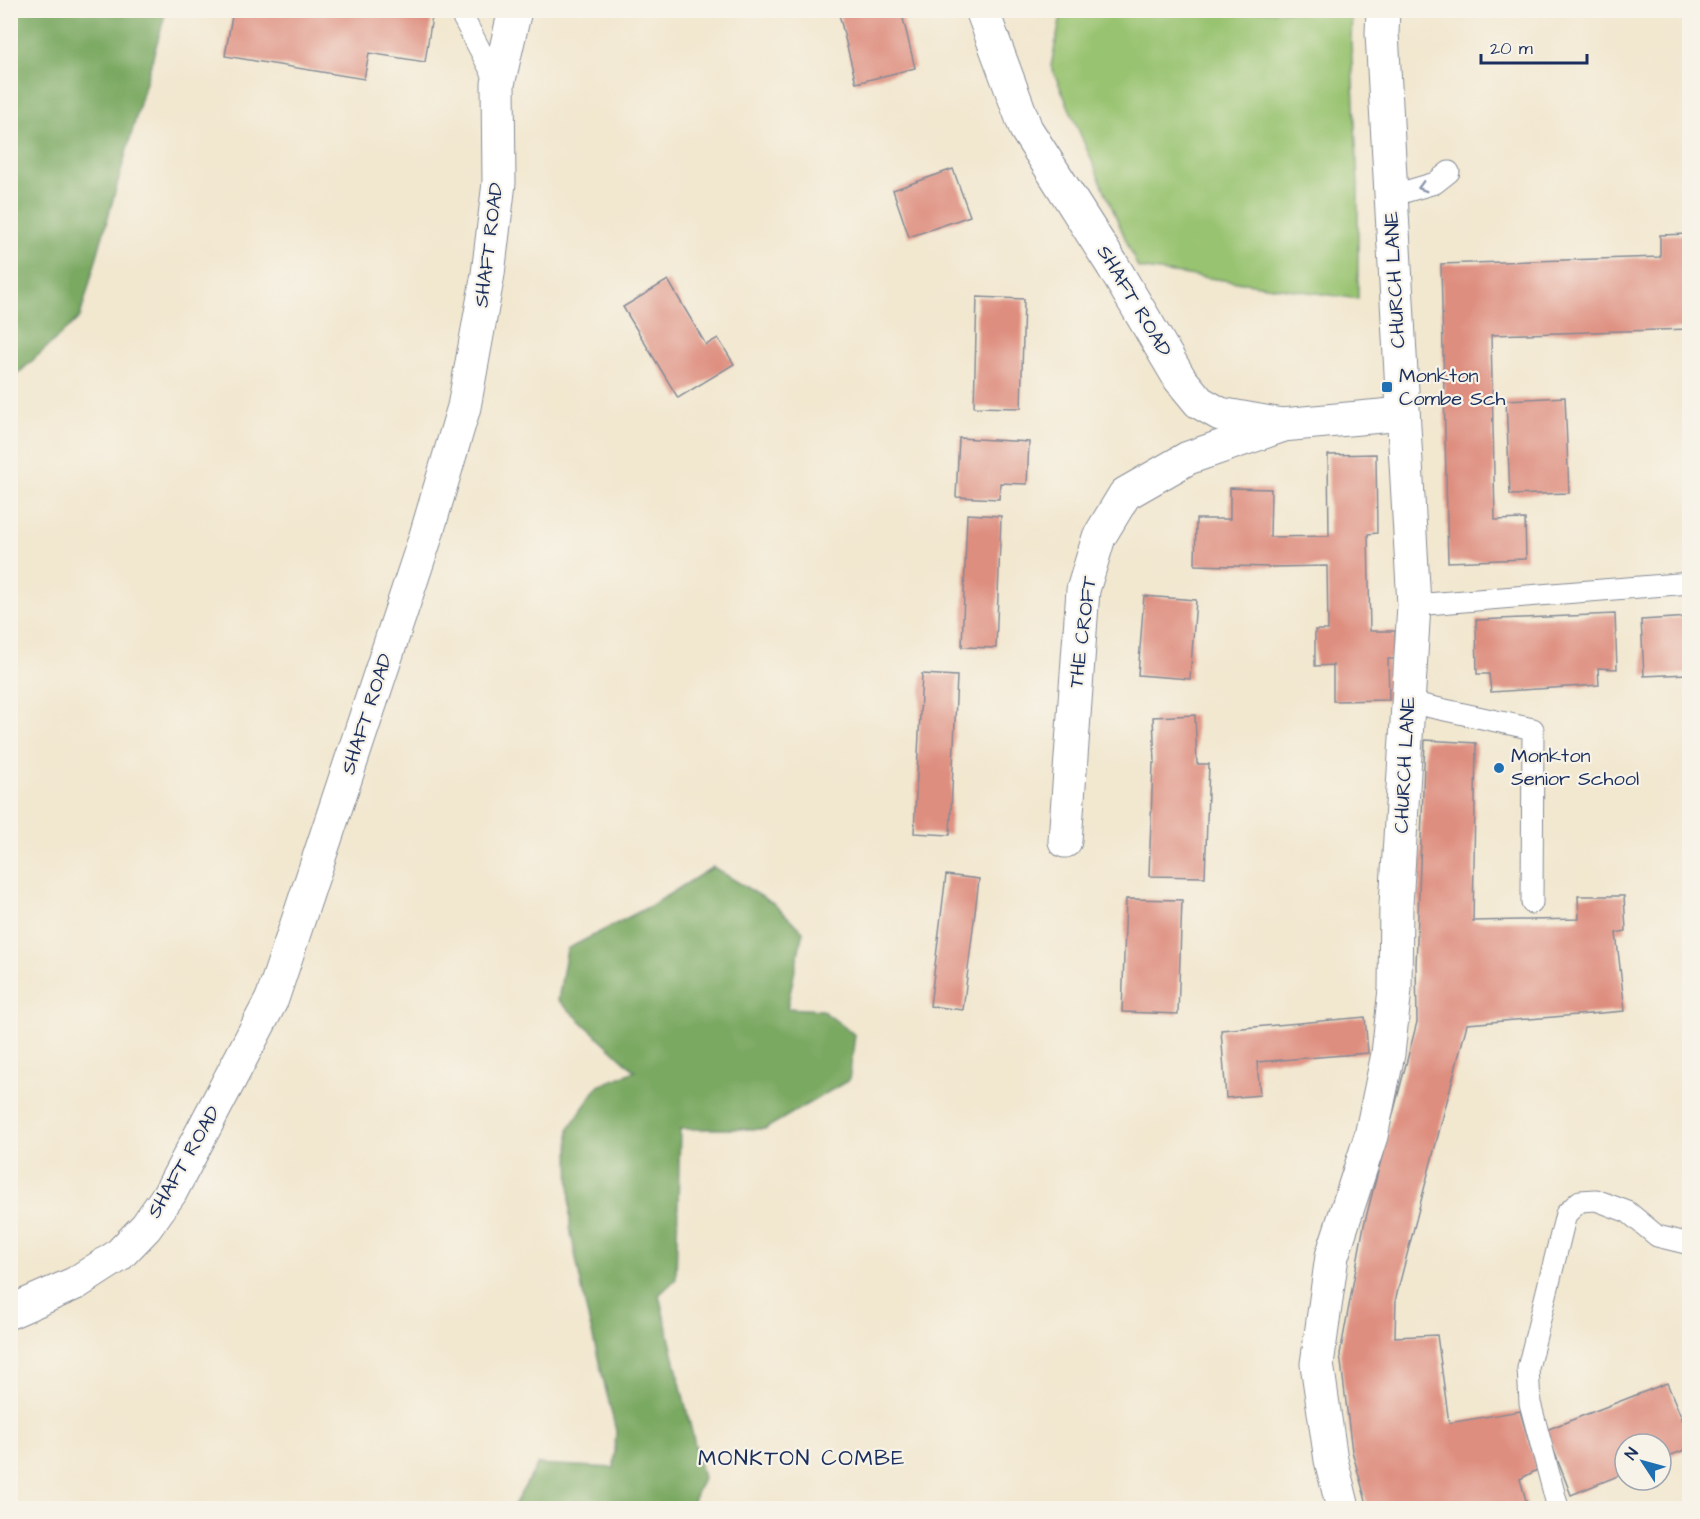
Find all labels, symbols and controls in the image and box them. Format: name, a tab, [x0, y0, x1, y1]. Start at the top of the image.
scale bar	[1481, 27, 1588, 65]
text: 20 m	[1490, 36, 1533, 61]
one-way arrow	[1417, 180, 1428, 192]
street label: SHAFT ROAD	[467, 181, 511, 309]
street label: CHURCH LANE	[1377, 211, 1413, 349]
street label: SHAFT ROAD	[1090, 240, 1178, 362]
place label: Monkton Combe Sch	[1399, 362, 1506, 413]
marker: Monkton Combe Sch	[1380, 380, 1394, 394]
street label: THE CROFT	[1062, 574, 1104, 690]
street label: SHAFT ROAD	[334, 650, 400, 778]
street label: CHURCH LANE	[1387, 696, 1423, 834]
place label: Monkton Senior School	[1511, 742, 1639, 793]
marker: Monkton Senior School	[1492, 761, 1506, 775]
street label: SHAFT ROAD	[140, 1101, 228, 1223]
north arrow	[1613, 1432, 1673, 1492]
district label: MONKTON COMBE	[698, 1443, 906, 1474]
text: N	[1620, 1443, 1644, 1464]

